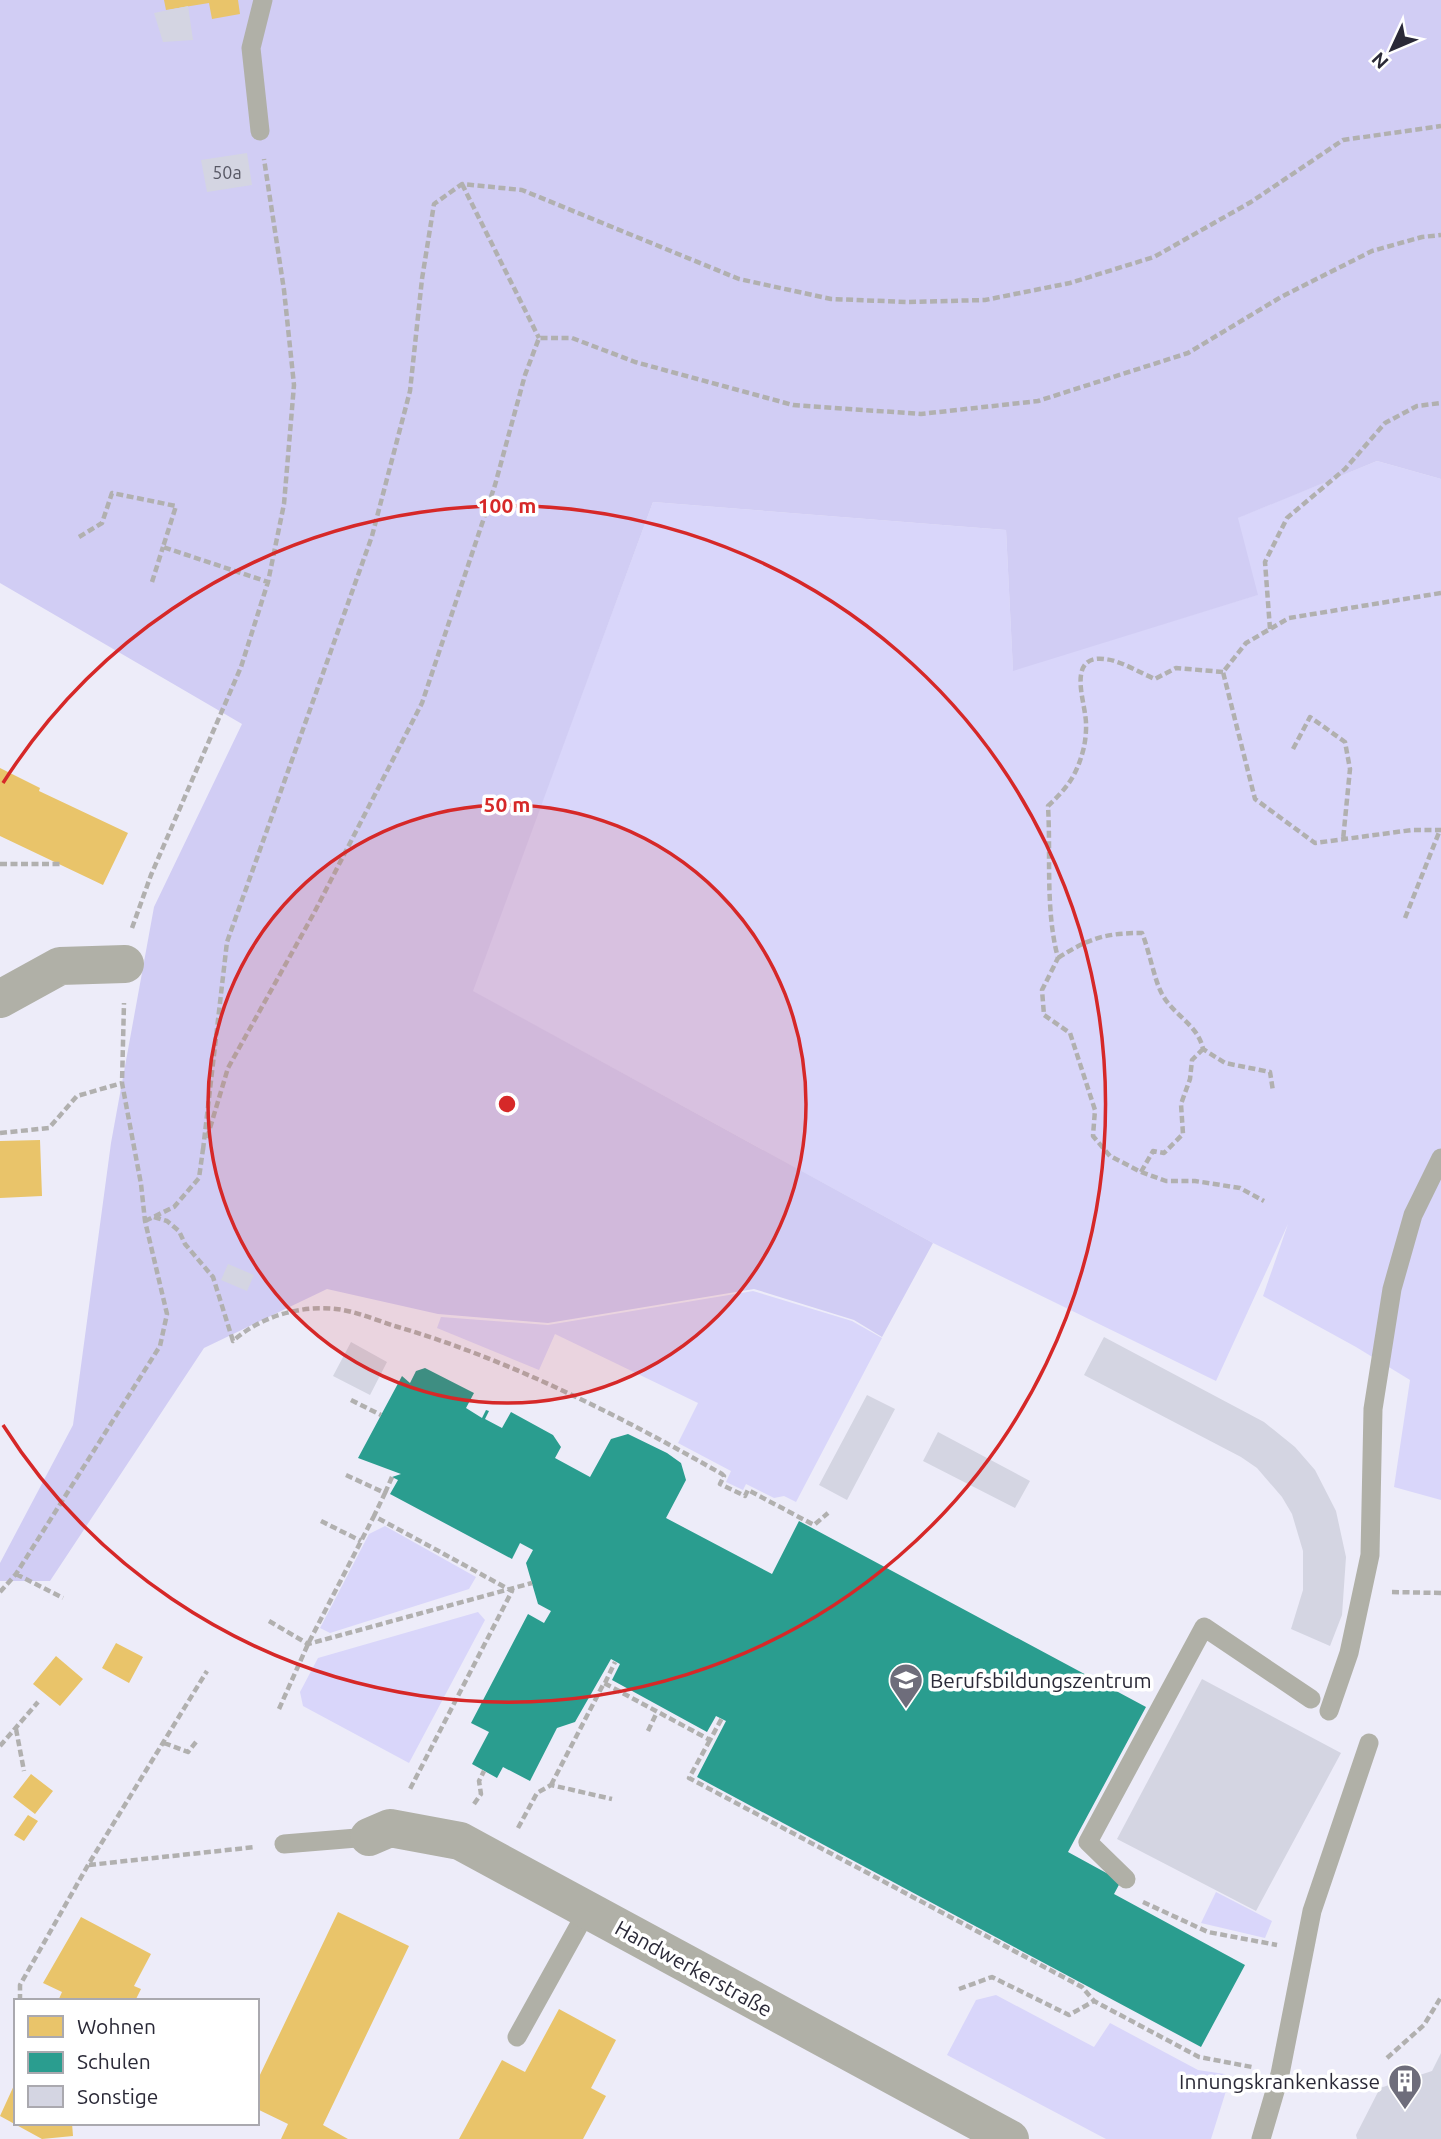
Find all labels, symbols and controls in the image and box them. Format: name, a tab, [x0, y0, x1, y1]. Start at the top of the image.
north arrow	[1357, 14, 1427, 84]
text: N	[1367, 48, 1393, 74]
house number: 50a	[212, 162, 242, 182]
text: 100 m	[478, 493, 536, 517]
text: 50 m	[484, 792, 530, 816]
centre of rings	[495, 1092, 519, 1116]
school or university icon: Berufsbildungszentrum	[887, 1661, 925, 1710]
place label: Berufsbildungszentrum	[930, 1668, 1152, 1692]
street label: Handwerkerstraße	[611, 1915, 777, 2021]
legend	[14, 1999, 259, 2125]
text: Wohnen	[77, 2014, 156, 2038]
text: Schulen	[77, 2049, 151, 2073]
building icon: Innungskrankenkasse	[1386, 2062, 1424, 2111]
place label: Innungskrankenkasse	[1179, 2069, 1380, 2093]
text: Sonstige	[77, 2084, 158, 2108]

